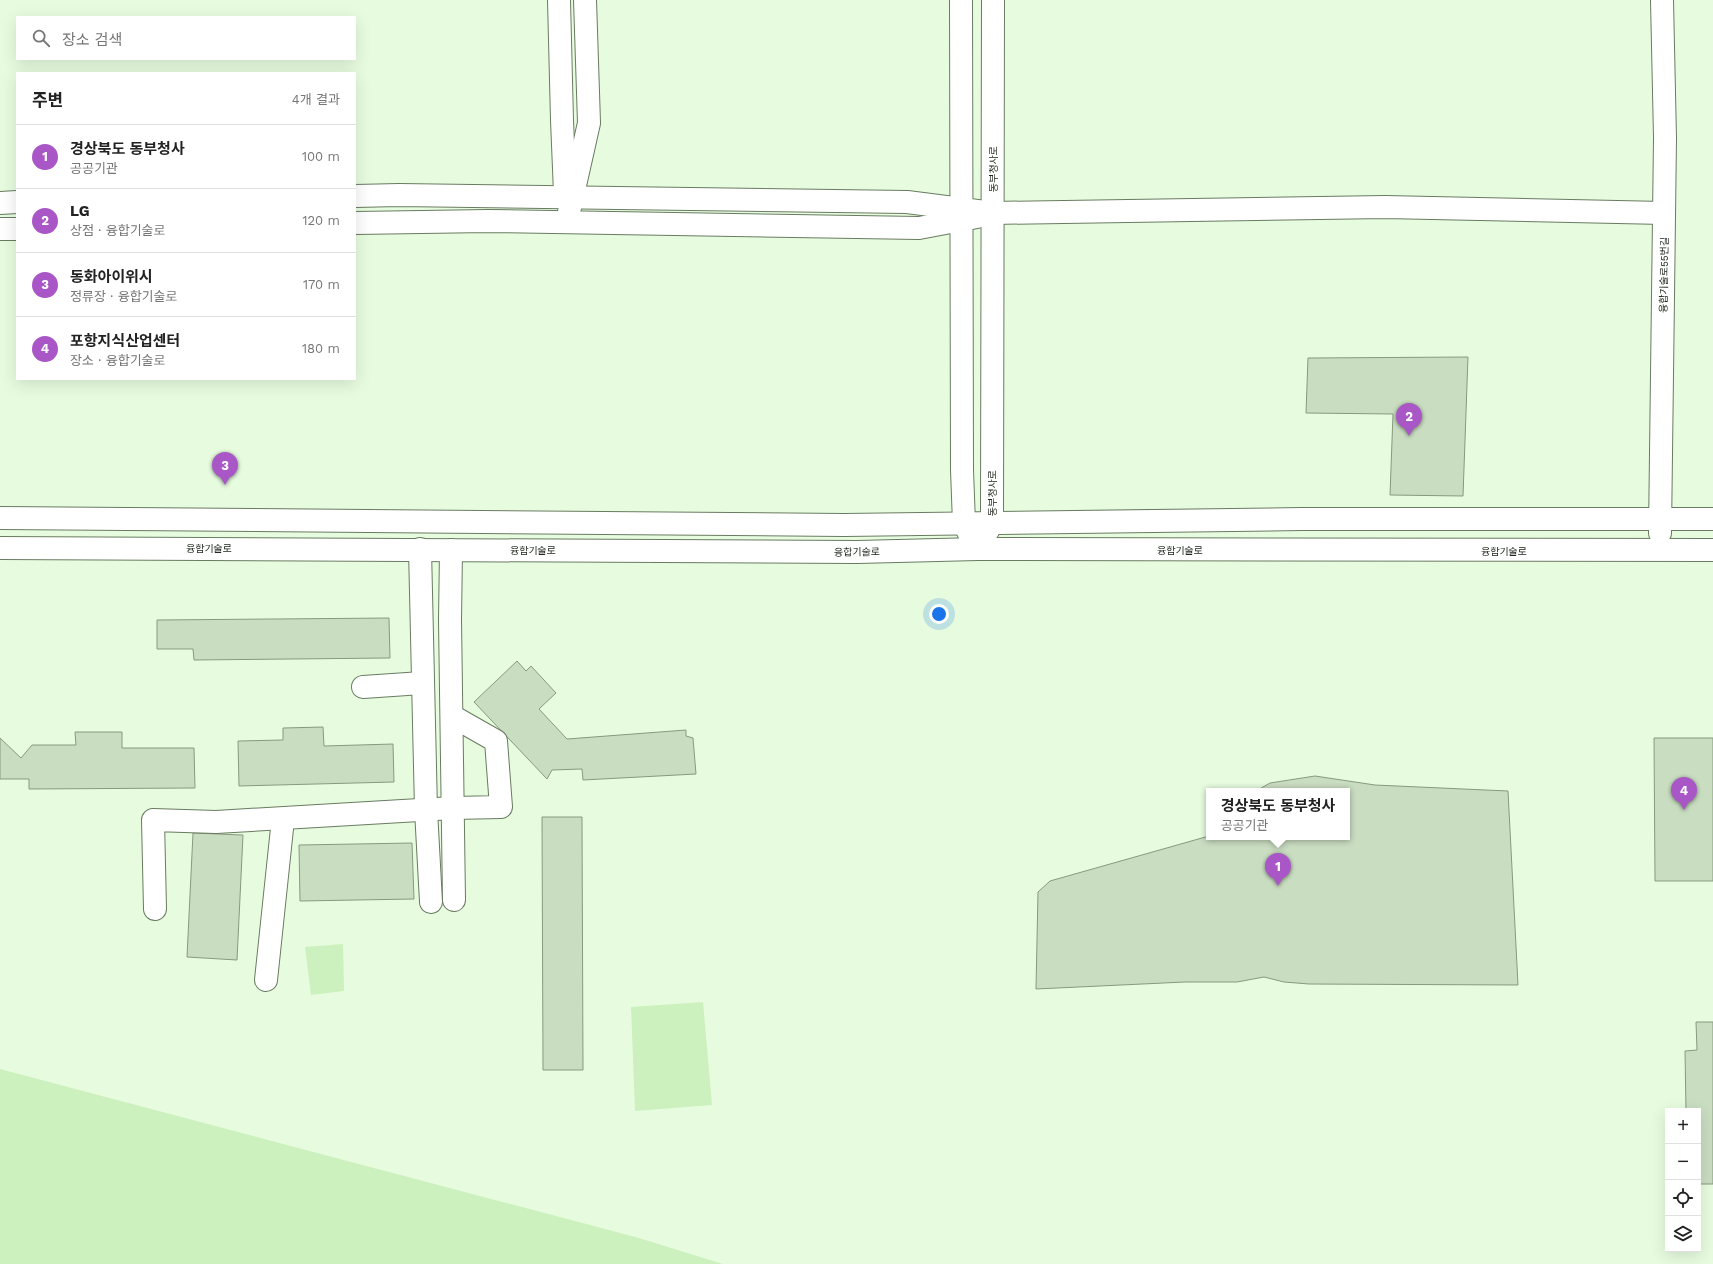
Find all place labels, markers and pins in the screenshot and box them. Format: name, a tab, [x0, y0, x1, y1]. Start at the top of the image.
pin: 2	[1396, 403, 1422, 436]
pin: 3	[212, 452, 238, 485]
pin: 4	[1671, 777, 1697, 810]
pin: 1	[1265, 853, 1291, 886]

